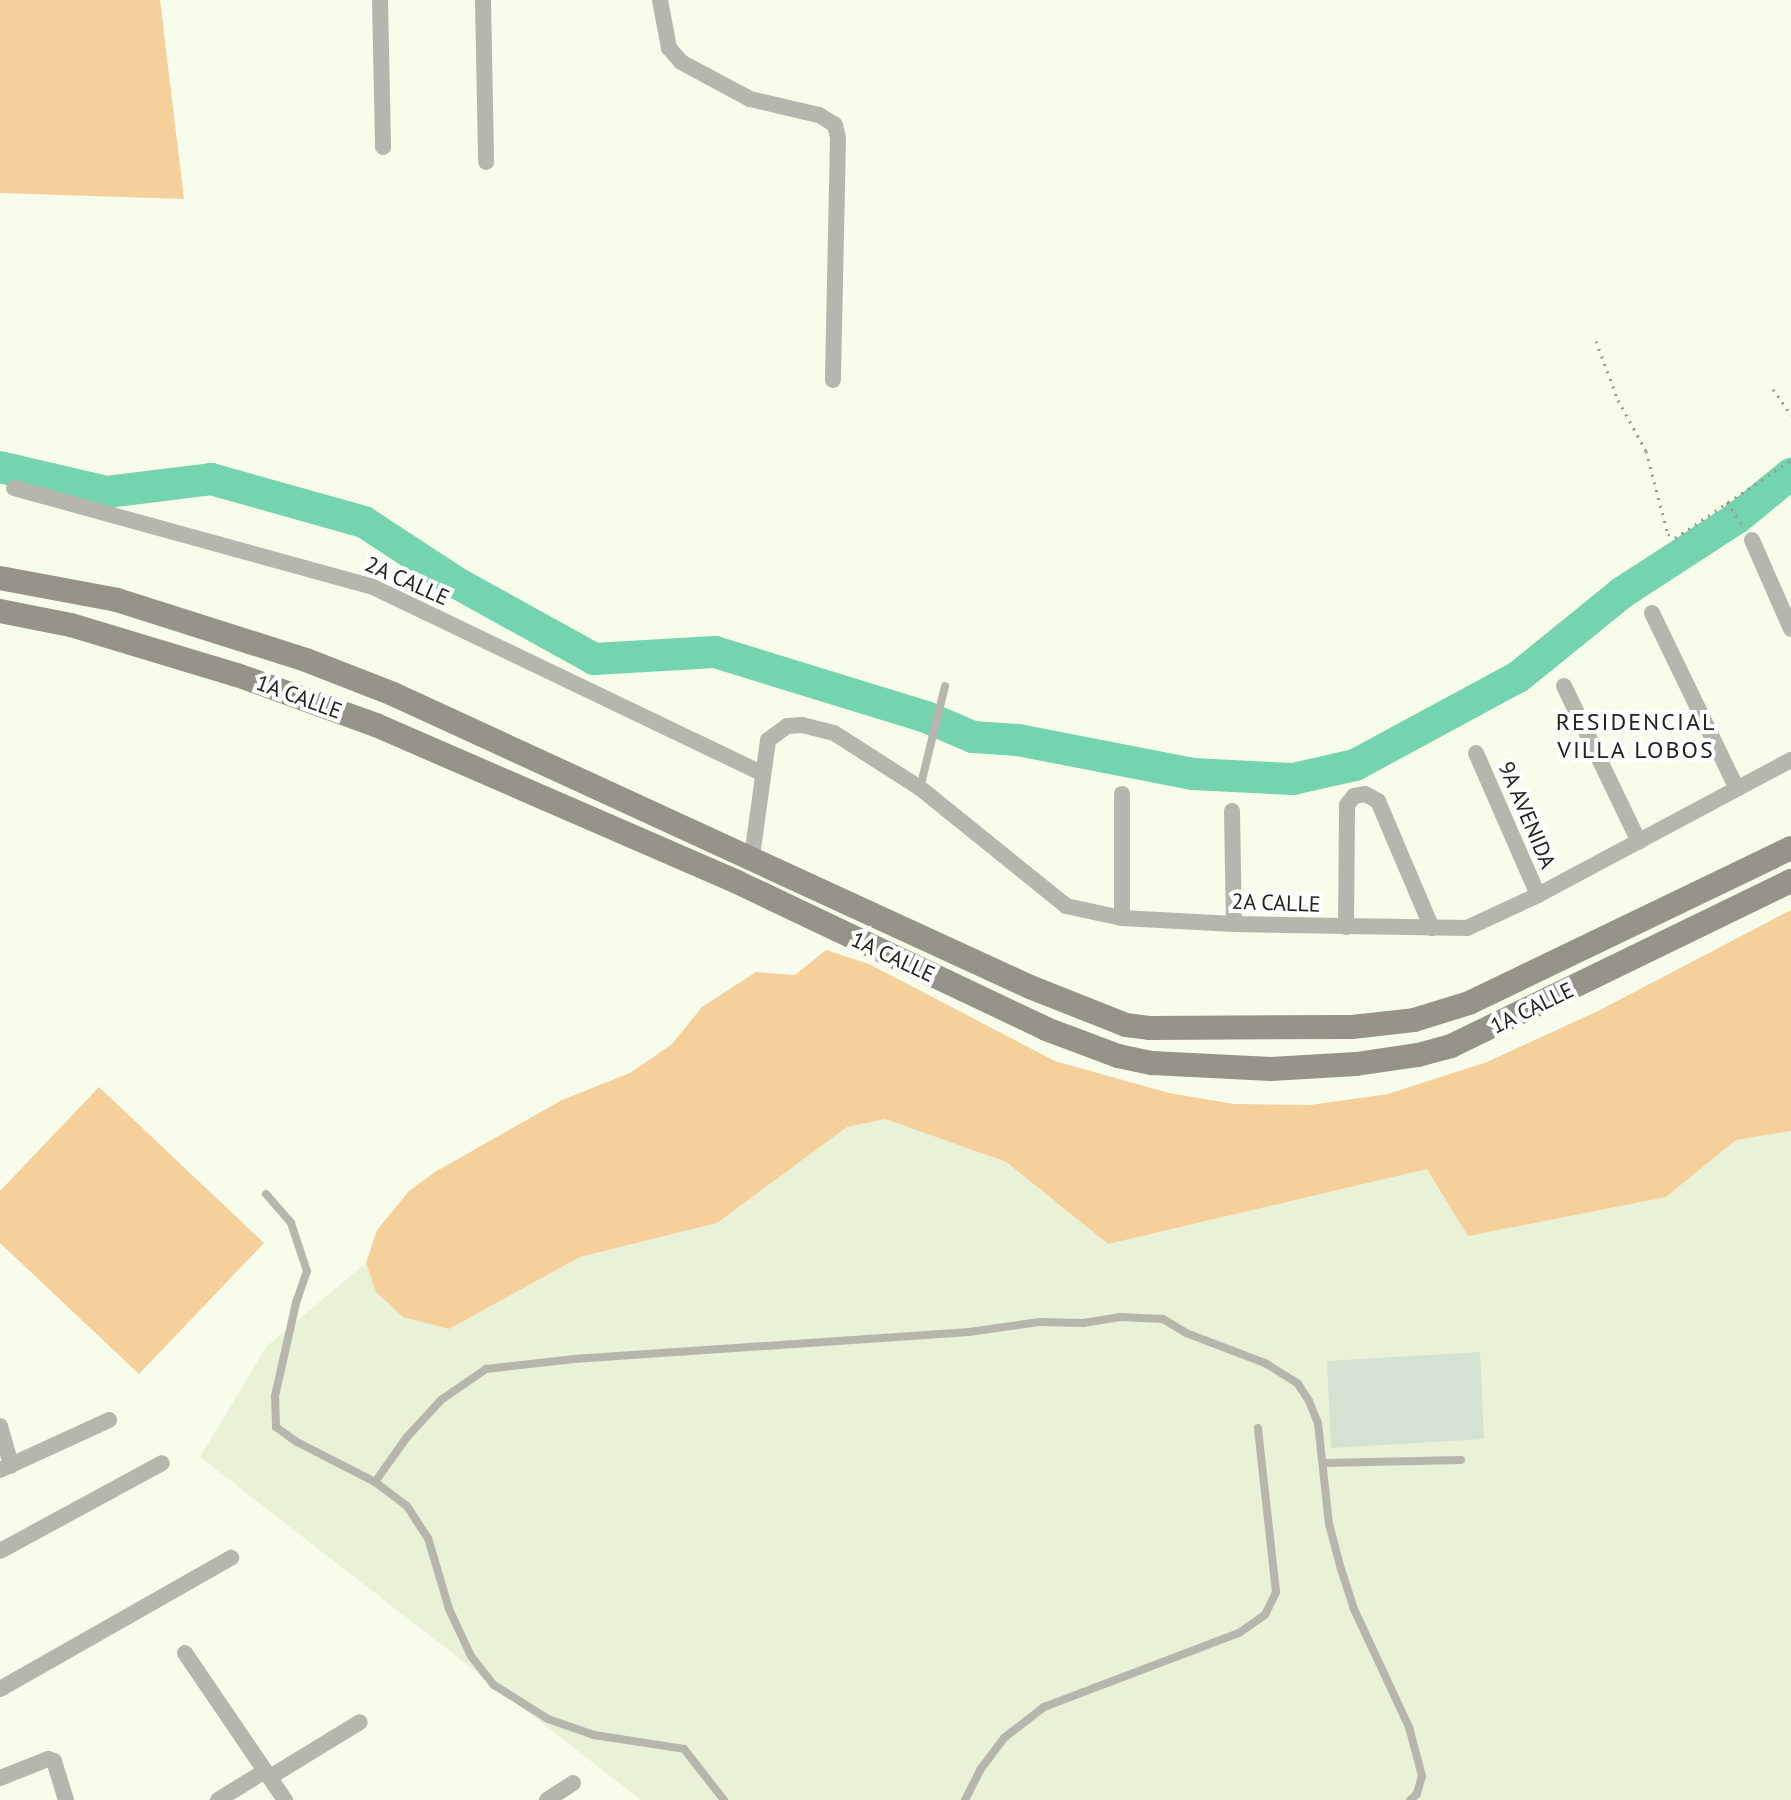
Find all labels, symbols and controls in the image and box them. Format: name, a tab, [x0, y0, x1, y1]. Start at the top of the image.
street label: 2A CALLE	[360, 551, 454, 611]
street label: 1A CALLE	[252, 669, 346, 725]
district label: RESIDENCIAL VILLA LOBOS	[1556, 708, 1716, 764]
street label: 9A AVENIDA	[1492, 757, 1562, 873]
street label: 2A CALLE	[1231, 888, 1321, 918]
street label: 1A CALLE	[847, 926, 939, 988]
street label: 1A CALLE	[1486, 976, 1578, 1040]

